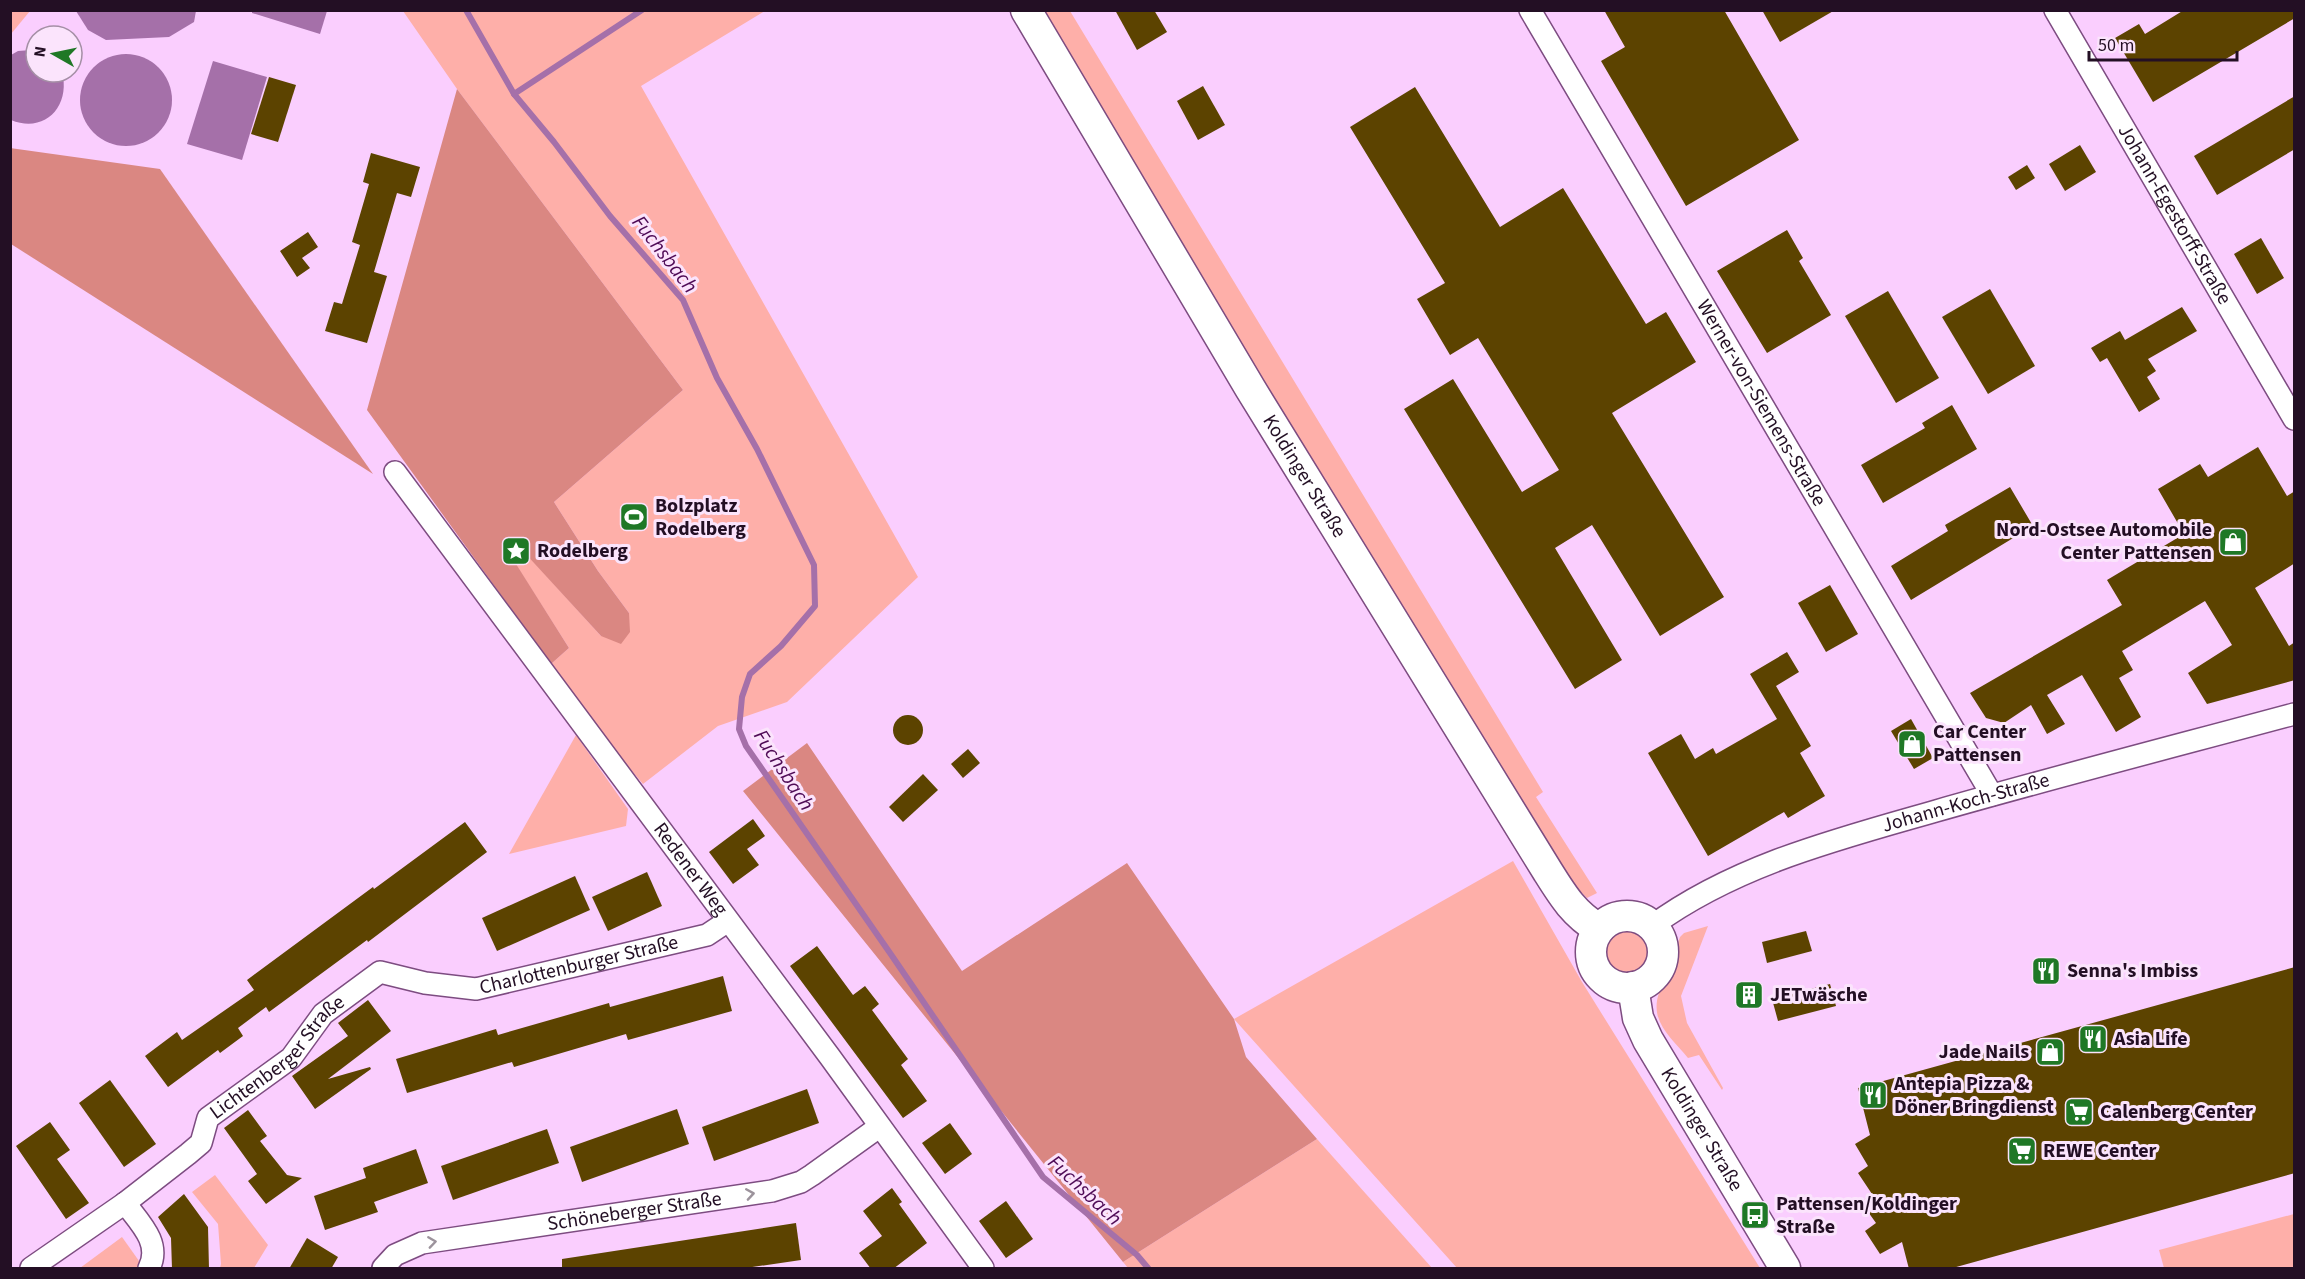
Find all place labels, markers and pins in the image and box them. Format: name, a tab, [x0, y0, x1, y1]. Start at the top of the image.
place label: Bolzplatz Rodelberg	[655, 492, 746, 543]
sports icon: Bolzplatz Rodelberg	[618, 501, 650, 533]
place label: Nord-Ostsee Automobile Center Pattensen	[1996, 516, 2212, 567]
shop icon: Nord-Ostsee Automobile Center Pattensen	[2217, 526, 2249, 558]
place icon: Rodelberg	[500, 535, 532, 567]
place label: Rodelberg	[537, 537, 628, 565]
place label: Car Center Pattensen	[1933, 718, 2026, 769]
shop icon: Car Center Pattensen	[1896, 728, 1928, 760]
restaurant icon: Senna's Imbiss	[2030, 955, 2062, 987]
place label: Senna's Imbiss	[2067, 957, 2198, 985]
building icon: JETwäsche	[1733, 979, 1765, 1011]
place label: JETwäsche	[1770, 981, 1868, 1009]
restaurant icon: Asia Life	[2077, 1023, 2109, 1055]
place label: Asia Life	[2113, 1025, 2188, 1053]
shop icon: Jade Nails	[2034, 1036, 2066, 1068]
place label: Jade Nails	[1939, 1038, 2029, 1066]
place label: Antepia Pizza & Döner Bringdienst	[1893, 1070, 2054, 1121]
restaurant icon: Antepia Pizza & Döner Bringdienst	[1857, 1079, 1889, 1111]
supermarket icon: Calenberg Center	[2063, 1096, 2095, 1128]
place label: Calenberg Center	[2100, 1098, 2253, 1126]
supermarket icon: REWE Center	[2006, 1135, 2038, 1167]
place label: REWE Center	[2043, 1137, 2157, 1165]
place label: Pattensen/Koldinger Straße	[1776, 1190, 1957, 1241]
bus stop icon: Pattensen/Koldinger Straße	[1739, 1199, 1771, 1231]

